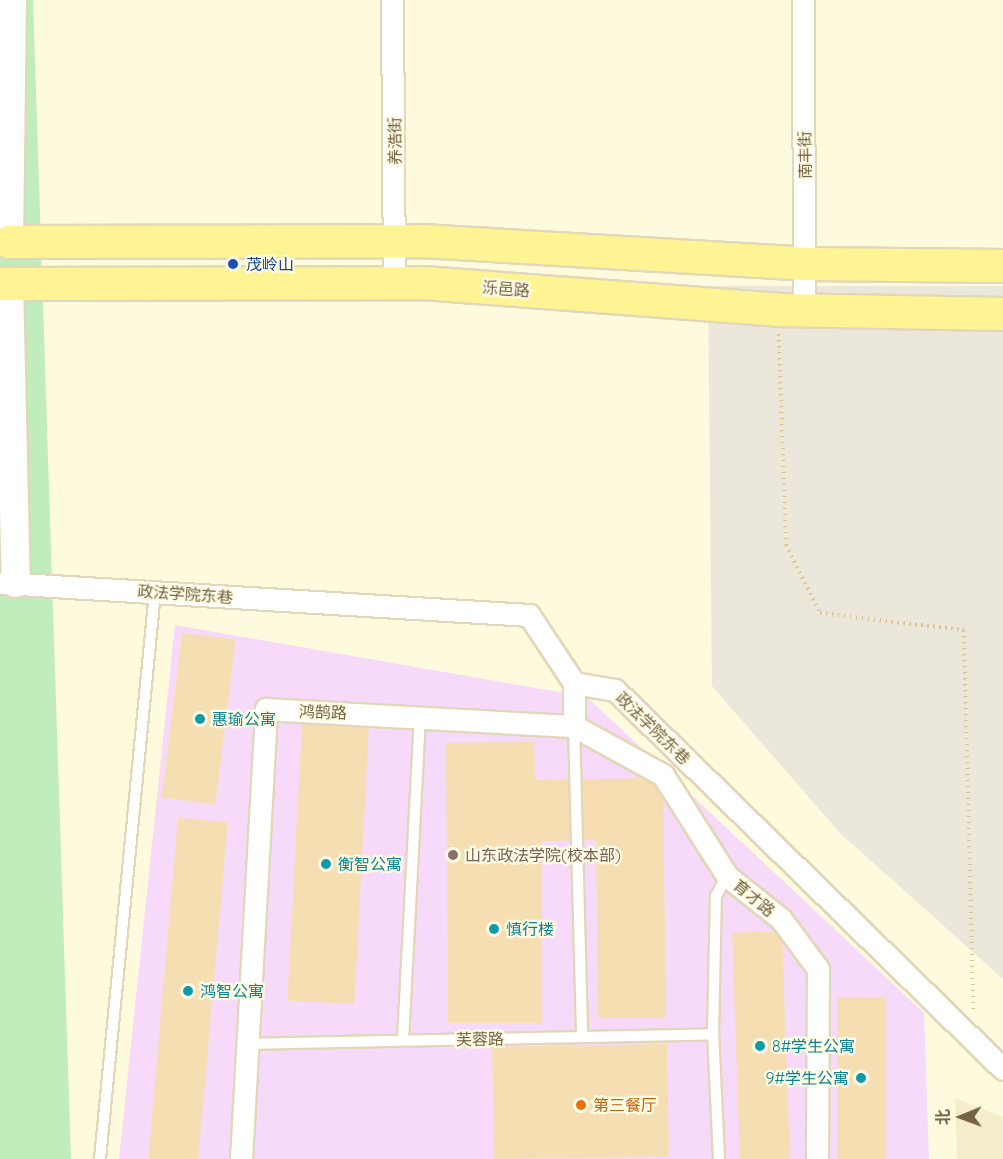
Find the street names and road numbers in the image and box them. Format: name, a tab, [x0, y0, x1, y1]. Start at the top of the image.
street label: 养浩街	[385, 117, 405, 165]
street label: 南丰街	[795, 131, 815, 179]
street label: 泺邑路	[481, 278, 531, 300]
street label: 政法学院东巷	[136, 581, 234, 607]
street label: 政法学院东巷	[612, 688, 694, 768]
street label: 鸿鹄路	[299, 702, 347, 722]
street label: 育才路	[729, 875, 779, 921]
street label: 芙蓉路	[456, 1029, 504, 1049]

